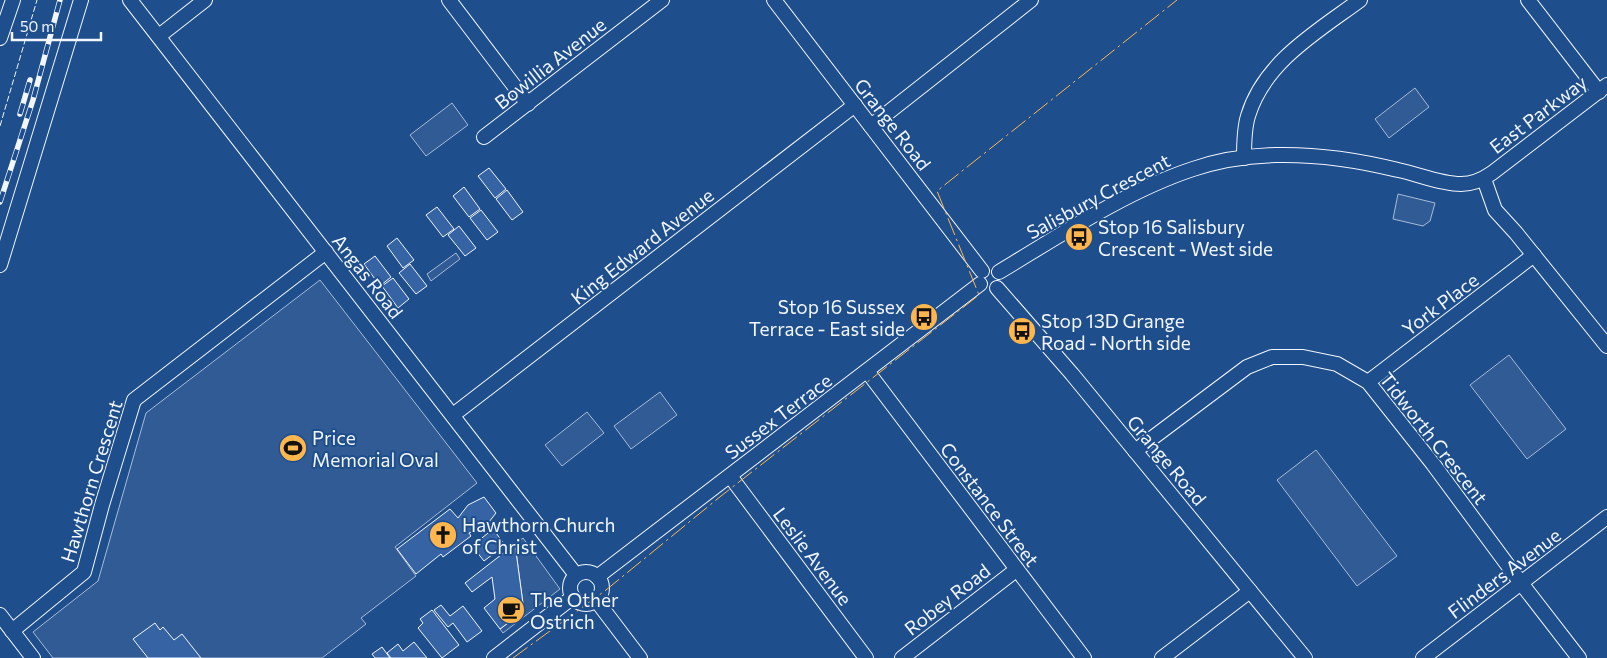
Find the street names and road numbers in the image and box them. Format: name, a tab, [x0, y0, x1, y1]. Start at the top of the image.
street label: Bowillia Avenue	[490, 12, 610, 114]
street label: East Parkway	[1485, 70, 1591, 158]
street label: Grange Road	[850, 73, 936, 175]
street label: Salisbury Crescent	[1022, 148, 1174, 244]
street label: King Edward Avenue	[566, 183, 718, 309]
street label: Angas Road	[328, 229, 408, 323]
street label: York Place	[1397, 268, 1483, 340]
street label: Tidworth Crescent	[1375, 367, 1493, 509]
street label: Sussex Terrace	[720, 368, 836, 464]
street label: Hawthorn Crescent	[55, 397, 127, 565]
street label: Grange Road	[1123, 410, 1211, 510]
street label: Constance Street	[936, 437, 1044, 571]
street label: Leslie Avenue	[769, 503, 857, 609]
street label: Flinders Avenue	[1443, 523, 1565, 623]
street label: Robey Road	[900, 558, 994, 640]

